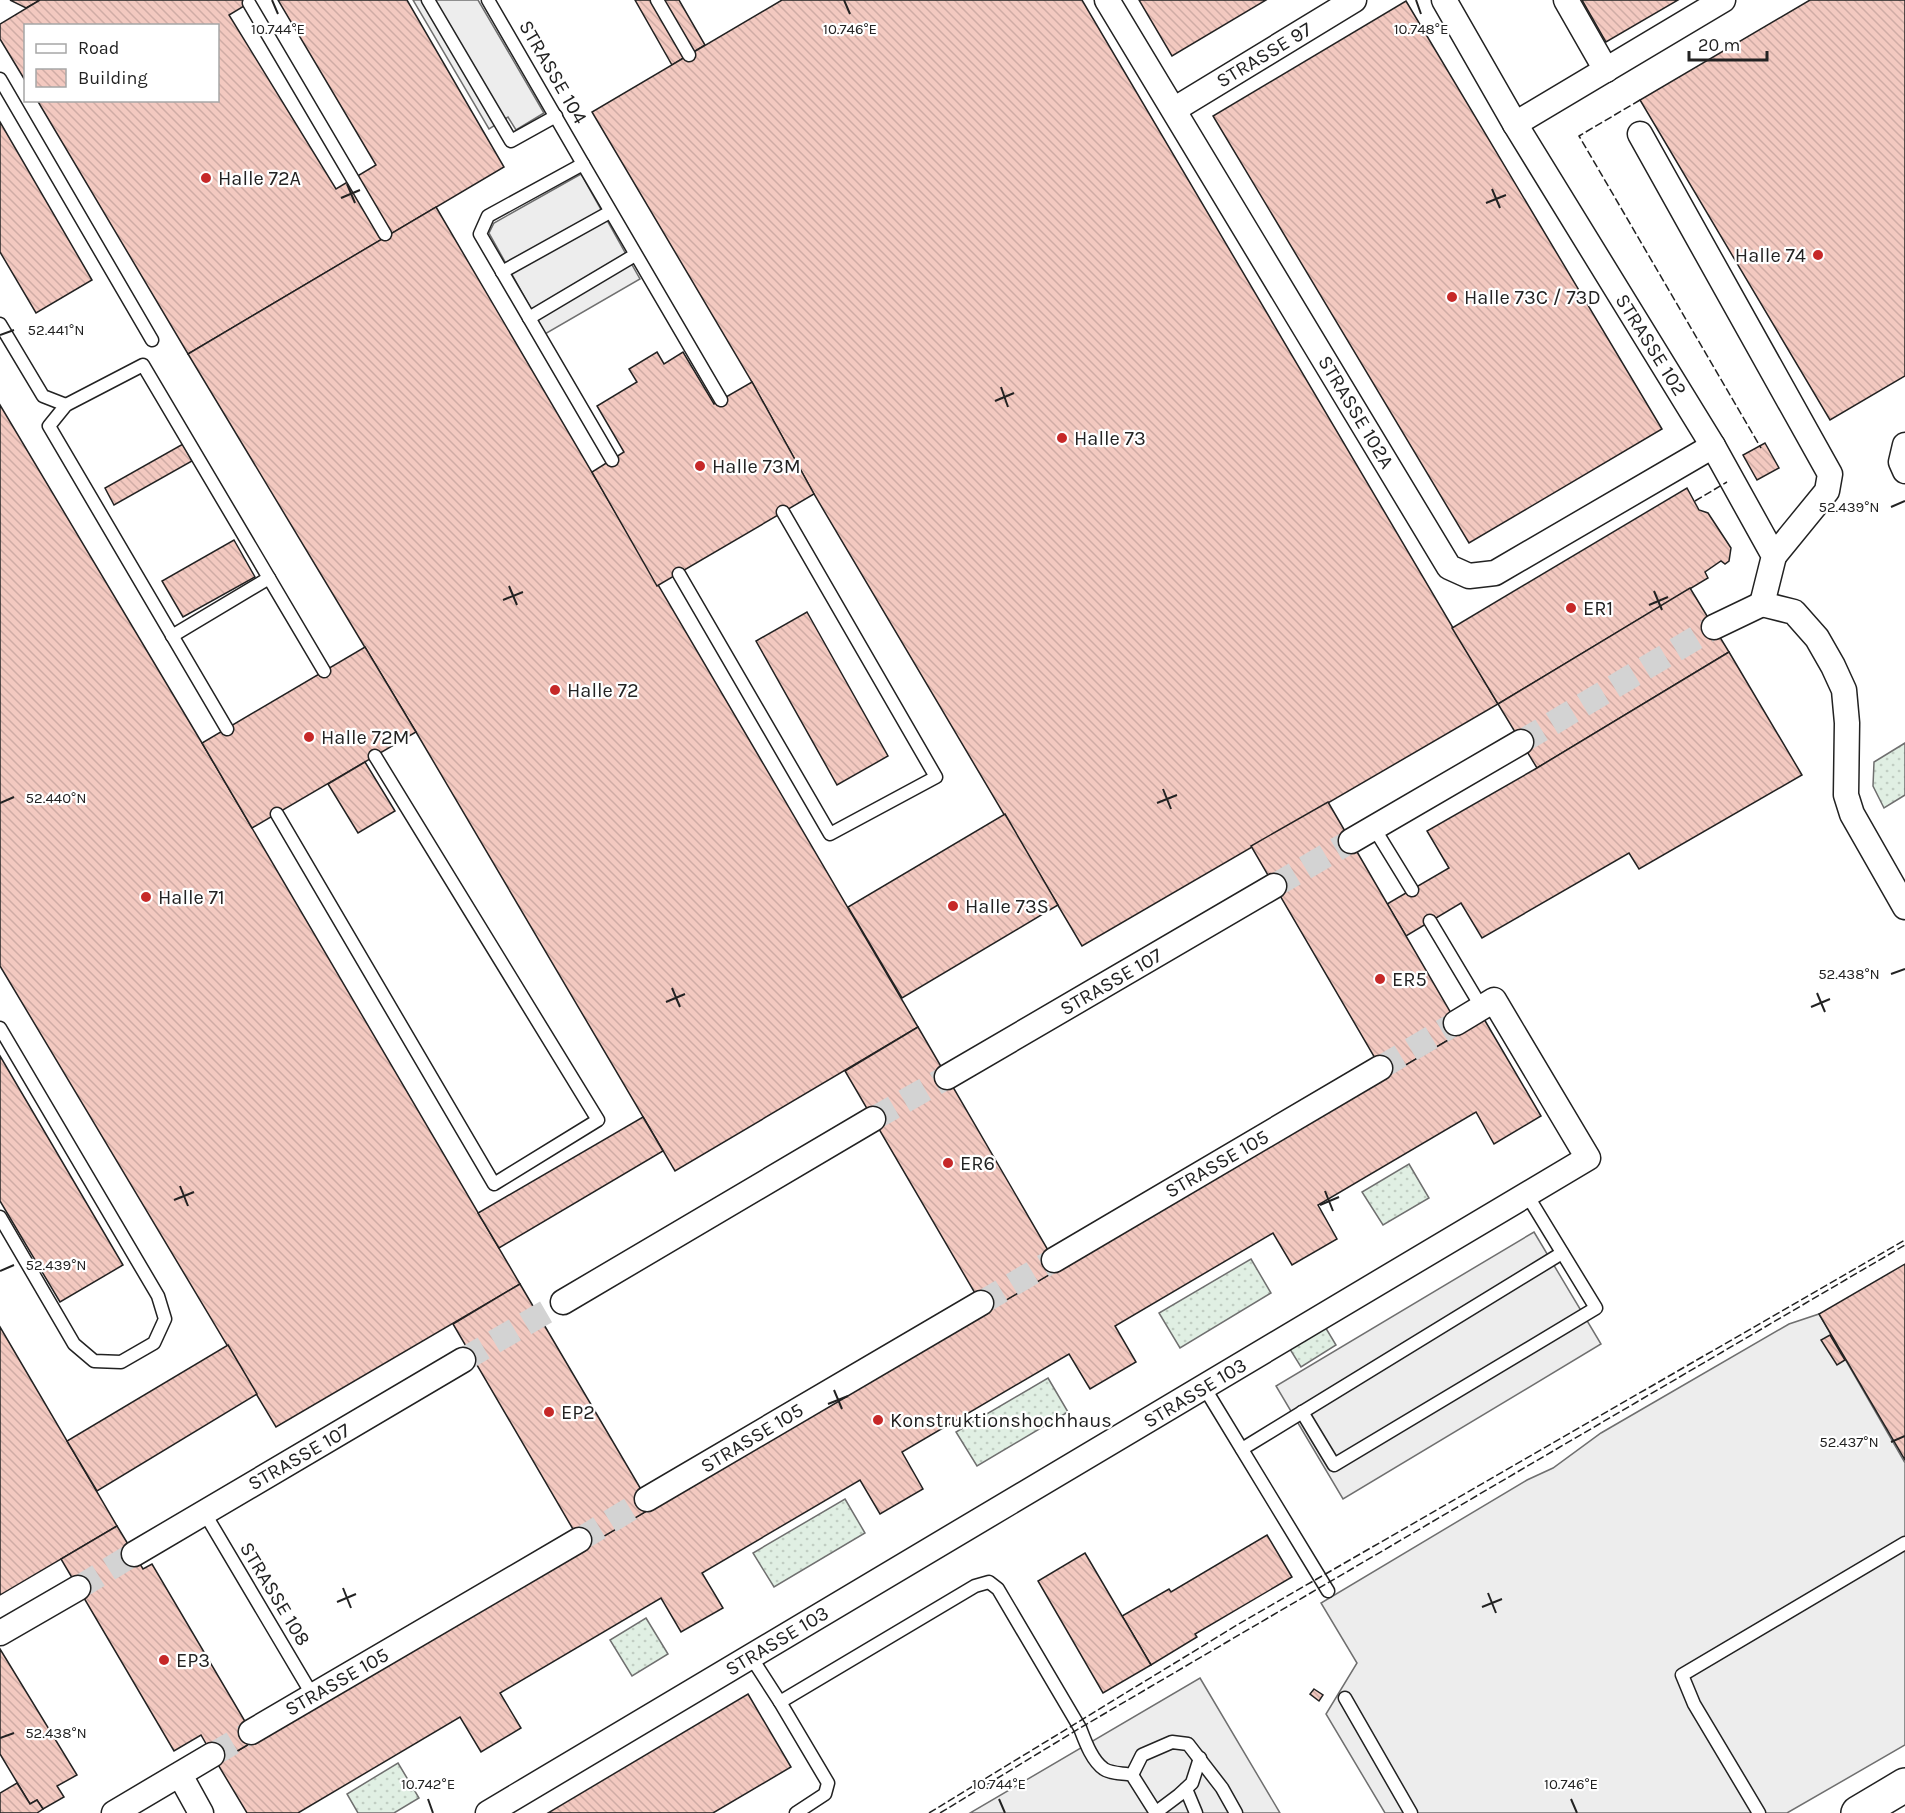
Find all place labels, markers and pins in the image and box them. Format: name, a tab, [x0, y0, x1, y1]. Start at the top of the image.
place label: Halle 72A	[218, 167, 301, 190]
marker: Halle 72A	[199, 171, 213, 185]
place label: Halle 74	[1735, 244, 1806, 267]
marker: Halle 74	[1811, 248, 1825, 262]
place label: Halle 73C / 73D	[1464, 286, 1601, 309]
marker: Halle 73C / 73D	[1445, 290, 1459, 304]
place label: Halle 73	[1074, 427, 1146, 450]
marker: Halle 73	[1055, 431, 1069, 445]
place label: Halle 73M	[712, 455, 801, 478]
marker: Halle 73M	[693, 459, 707, 473]
place label: ER1	[1583, 597, 1613, 620]
marker: ER1	[1564, 601, 1578, 615]
place label: Halle 72	[567, 679, 639, 702]
marker: Halle 72	[548, 683, 562, 697]
place label: Halle 72M	[321, 726, 410, 749]
marker: Halle 72M	[302, 730, 316, 744]
place label: Halle 71	[158, 886, 225, 909]
marker: Halle 71	[139, 890, 153, 904]
place label: Halle 73S	[965, 895, 1049, 918]
marker: Halle 73S	[946, 899, 960, 913]
place label: ER5	[1392, 968, 1427, 991]
marker: ER5	[1373, 972, 1387, 986]
place label: ER6	[960, 1152, 995, 1175]
marker: ER6	[941, 1156, 955, 1170]
place label: EP2	[561, 1401, 595, 1424]
marker: EP2	[542, 1405, 556, 1419]
place label: Konstruktionshochhaus	[890, 1409, 1112, 1432]
marker: Konstruktionshochhaus	[871, 1413, 885, 1427]
place label: EP3	[176, 1649, 210, 1672]
marker: EP3	[157, 1653, 171, 1667]

